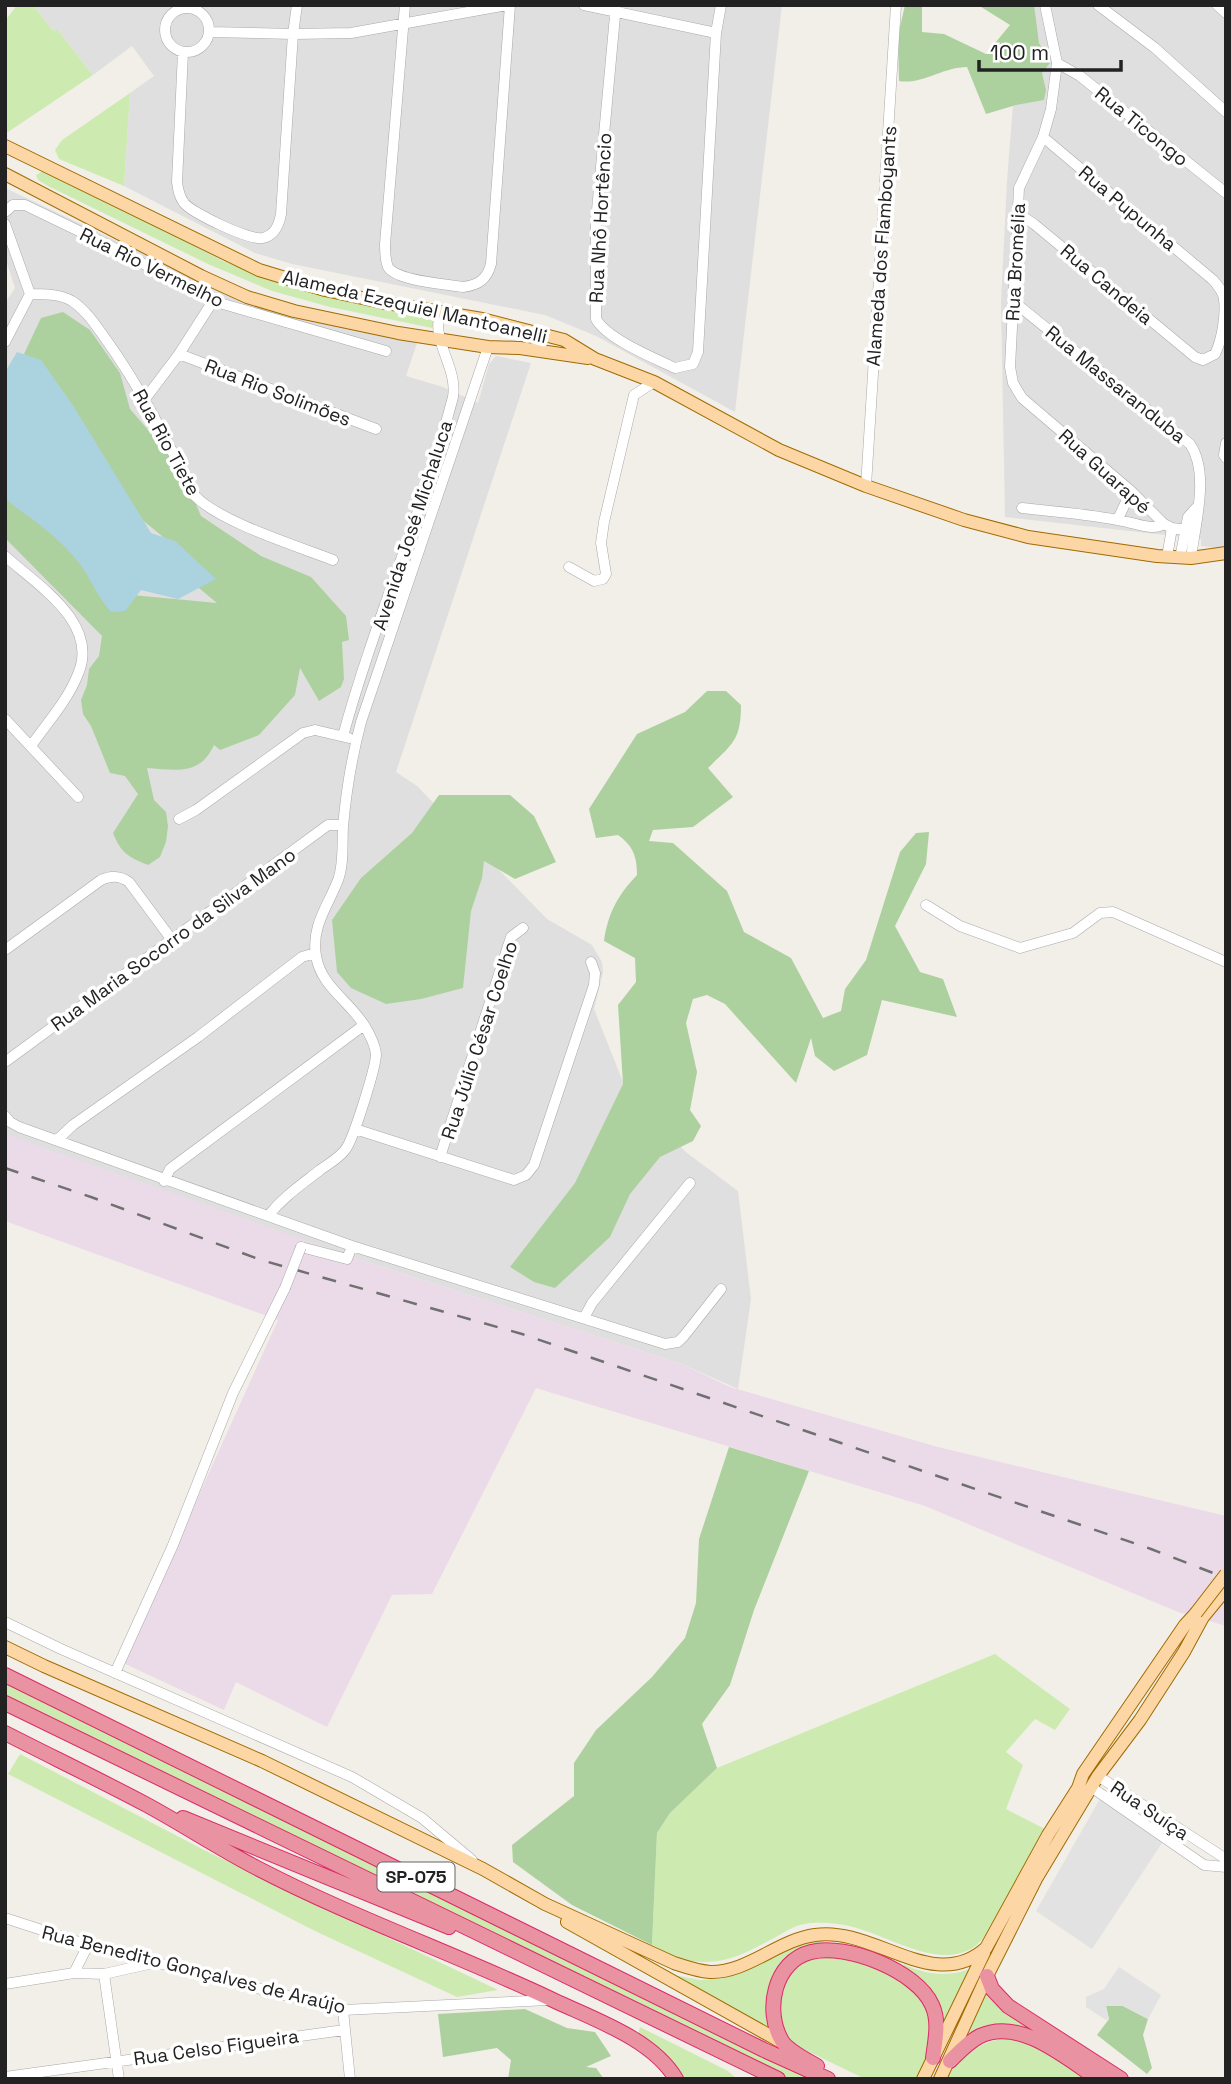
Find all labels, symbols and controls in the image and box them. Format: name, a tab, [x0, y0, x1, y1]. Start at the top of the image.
scale bar	[979, 28, 1121, 72]
text: 100 m	[990, 39, 1049, 66]
street label: Rua Ticongo	[1090, 81, 1194, 172]
street label: Alameda dos Flamboyants	[861, 125, 902, 367]
street label: Rua Nhô Hortêncio	[584, 132, 617, 304]
street label: Rua Pupunha	[1073, 160, 1182, 257]
street label: Rua Bromélia	[1000, 202, 1031, 322]
street label: Rua Rio Vermelho	[76, 222, 228, 313]
street label: Rua Candeia	[1055, 238, 1158, 330]
street label: Alameda Ezequiel Mantoanelli	[280, 264, 550, 349]
street label: Rua Massaranduba	[1040, 320, 1191, 449]
street label: Rua Rio Solimões	[201, 353, 355, 432]
street label: Rua Rio Tiete	[127, 384, 206, 500]
street label: Avenida José Michaluca	[367, 417, 458, 633]
street label: Rua Guarapé	[1053, 423, 1156, 519]
street label: Rua Maria Socorro da Silva Mano	[46, 842, 301, 1037]
street label: Rua Júlio César Coelho	[436, 938, 523, 1143]
street label: Rua Suíça	[1106, 1775, 1194, 1846]
road number: SP-075	[378, 1863, 454, 1892]
street label: Rua Benedito Gonçalves de Araújo	[39, 1920, 349, 2019]
street label: Rua Celso Figueira	[132, 2024, 300, 2071]

